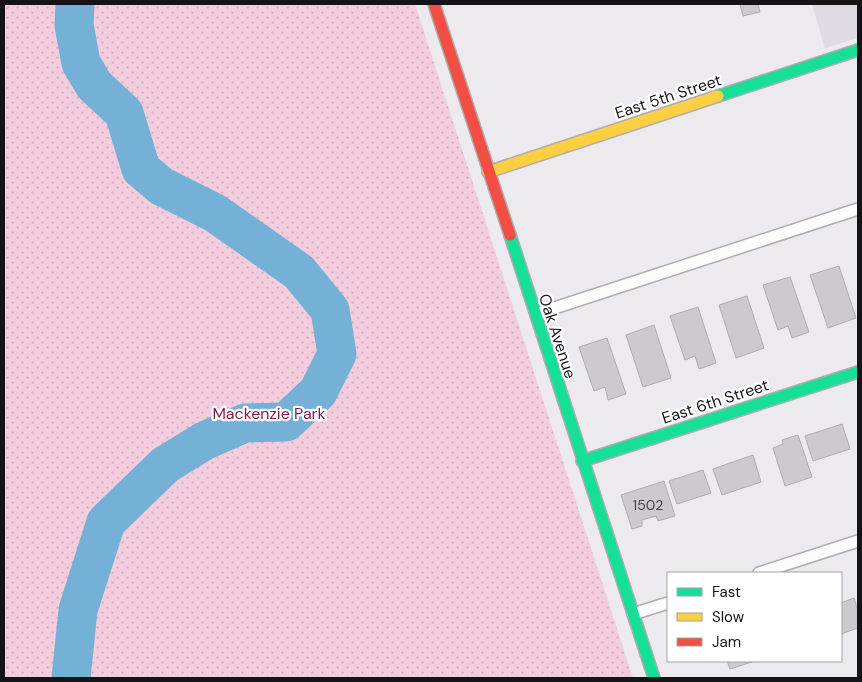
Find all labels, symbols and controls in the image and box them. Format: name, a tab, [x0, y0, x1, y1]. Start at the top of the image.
street label: East 5th Street	[612, 69, 724, 124]
street label: Oak Avenue	[534, 291, 581, 381]
street label: East 6th Street	[659, 374, 771, 429]
park label: Mackenzie Park	[212, 403, 326, 424]
house number: 1502	[633, 496, 663, 514]
legend	[667, 572, 842, 662]
text: Fast	[712, 582, 741, 602]
text: Slow	[712, 607, 745, 627]
text: Jam	[712, 632, 741, 652]

